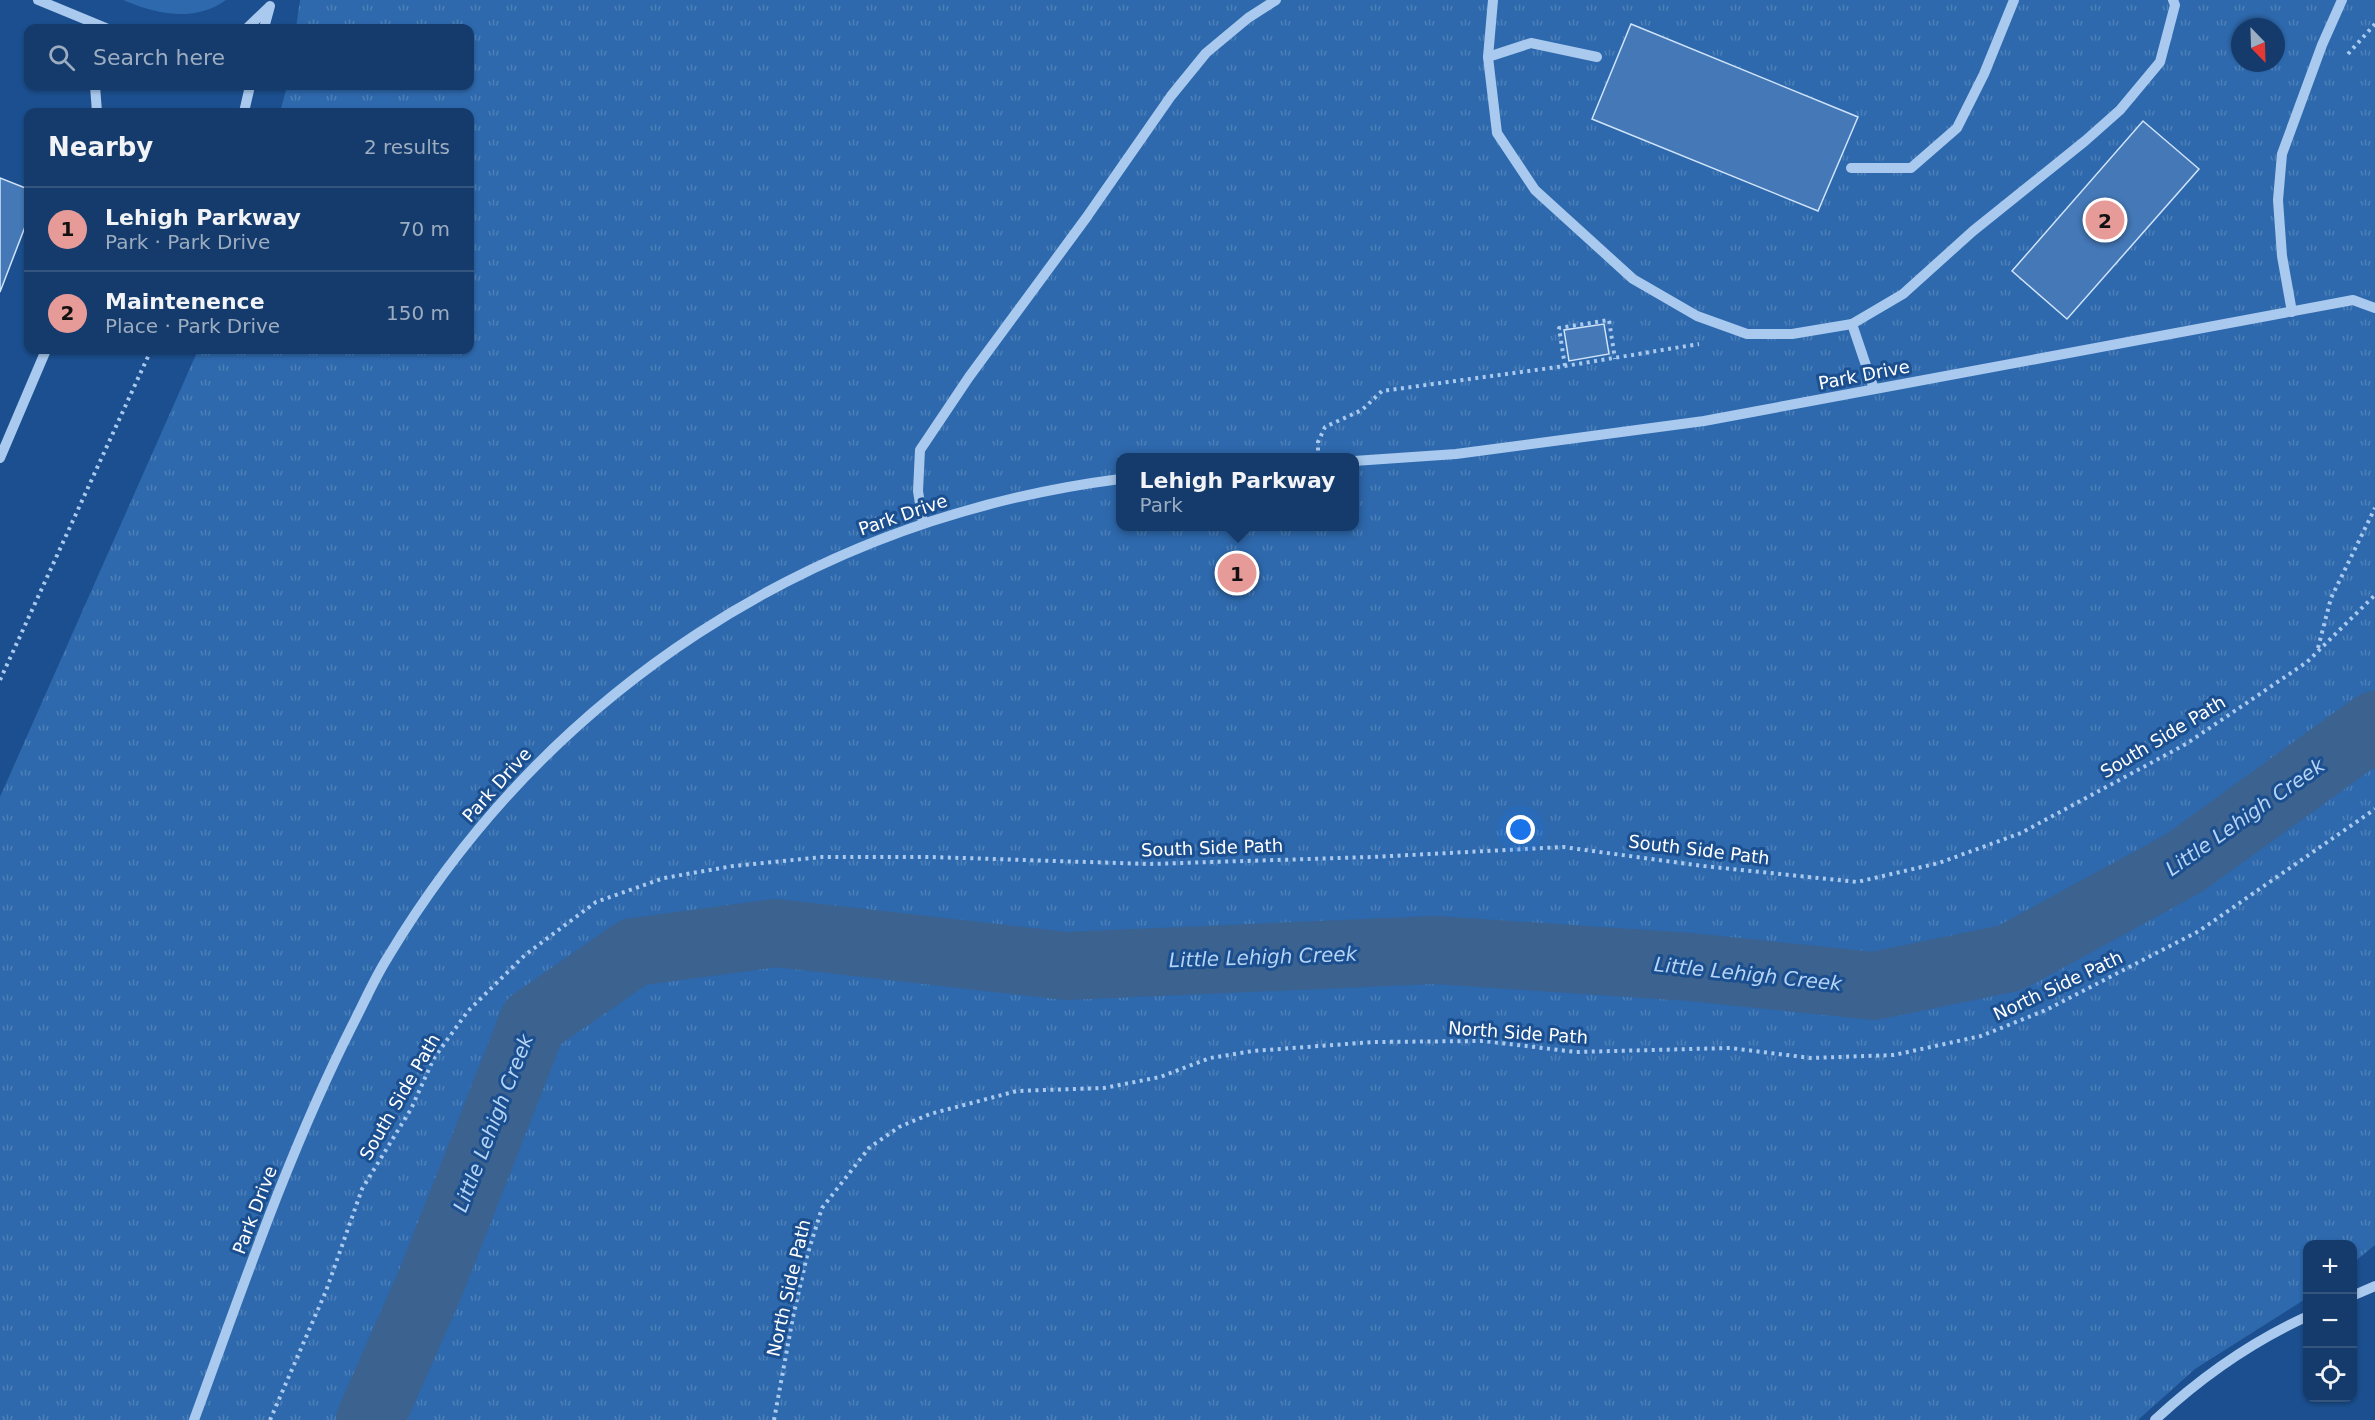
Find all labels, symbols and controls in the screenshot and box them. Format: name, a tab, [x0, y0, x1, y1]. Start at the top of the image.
north arrow	[2231, 18, 2285, 72]
search box	[24, 24, 474, 90]
icon: search	[45, 41, 78, 74]
text: Search here	[93, 45, 225, 70]
text: Nearby	[48, 132, 153, 162]
text: 2 results	[364, 135, 450, 159]
pin: 2	[2086, 198, 2124, 242]
text: Lehigh Parkway	[105, 205, 301, 230]
text: 1	[61, 217, 74, 241]
text: 70 m	[399, 217, 450, 241]
text: Park · Park Drive	[105, 230, 270, 254]
text: Maintenence	[105, 289, 265, 314]
text: 2	[61, 301, 74, 325]
text: 150 m	[386, 301, 450, 325]
text: Place · Park Drive	[105, 314, 280, 338]
street label: Park Drive	[1816, 355, 1911, 394]
popup	[1116, 453, 1359, 531]
text: Lehigh Parkway	[1140, 468, 1335, 493]
street label: Park Drive	[856, 490, 950, 540]
text: Park	[1140, 493, 1183, 517]
pin: 1	[1218, 550, 1256, 596]
street label: South Side Path	[2096, 691, 2229, 782]
street label: Park Drive	[458, 743, 535, 826]
water label: Little Lehigh Creek	[2161, 752, 2330, 881]
your location	[1506, 815, 1535, 844]
street label: South Side Path	[1627, 830, 1771, 869]
street label: South Side Path	[1141, 835, 1283, 860]
water label: Little Lehigh Creek	[1168, 942, 1359, 972]
street label: North Side Path	[1990, 946, 2126, 1025]
water label: Little Lehigh Creek	[1653, 952, 1844, 996]
street label: North Side Path	[1447, 1017, 1589, 1048]
water label: Little Lehigh Creek	[448, 1029, 538, 1215]
street label: South Side Path	[355, 1030, 444, 1164]
street label: Park Drive	[228, 1163, 281, 1257]
street label: North Side Path	[763, 1217, 815, 1359]
map controls	[2303, 1240, 2357, 1402]
button: +	[2303, 1240, 2357, 1294]
button: −	[2303, 1294, 2357, 1348]
button: locate	[2303, 1348, 2357, 1402]

